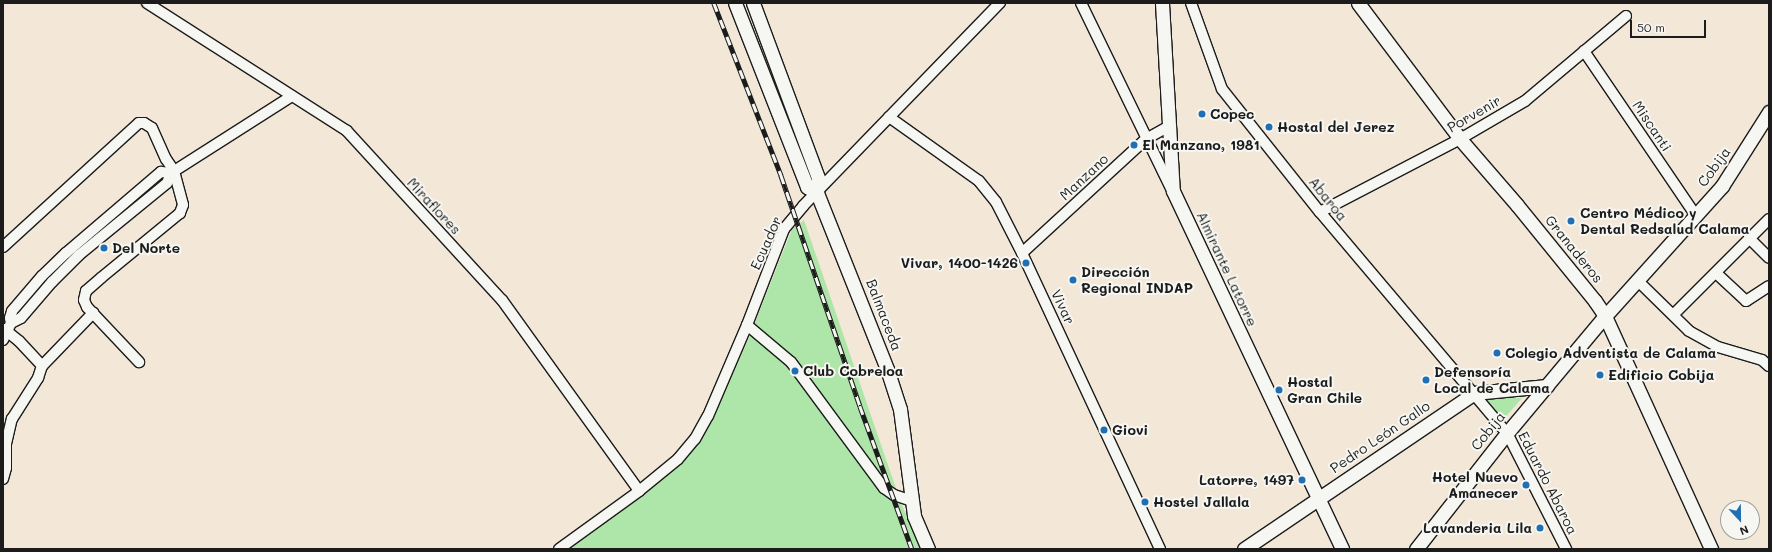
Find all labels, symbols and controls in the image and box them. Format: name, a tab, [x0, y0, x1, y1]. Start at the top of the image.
scale bar	[1632, 12, 1708, 38]
text: 50 m	[1637, 19, 1665, 35]
street label: Porvenir	[1444, 92, 1504, 136]
street label: Miscanti	[1629, 98, 1675, 154]
place label: Copec	[1210, 106, 1254, 122]
marker: Copec	[1197, 109, 1207, 119]
place label: Hostal del Jerez	[1277, 119, 1395, 135]
marker: Hostal del Jerez	[1264, 122, 1274, 132]
place label: El Manzano, 1981	[1142, 137, 1260, 153]
marker: El Manzano, 1981	[1129, 140, 1139, 150]
street label: Cobija	[1694, 144, 1734, 190]
street label: Manzano	[1056, 150, 1112, 204]
street label: Miraflores	[404, 174, 464, 238]
street label: Abaroa	[1305, 174, 1351, 224]
place label: Centro Médico y Dental Redsalud Calama	[1580, 205, 1749, 238]
street label: Almirante Latorre	[1193, 209, 1261, 329]
street label: Granaderos	[1542, 212, 1606, 286]
street label: Ecuador	[747, 214, 785, 272]
marker: Centro Médico y Dental Redsalud Calama	[1565, 215, 1577, 227]
place label: Del Norte	[112, 240, 180, 256]
marker: Del Norte	[99, 243, 109, 253]
place label: Vivar, 1400-1426	[901, 255, 1018, 271]
marker: Vivar, 1400-1426	[1021, 258, 1031, 268]
place label: Dirección Regional INDAP	[1081, 264, 1193, 296]
marker: Dirección Regional INDAP	[1068, 275, 1078, 285]
street label: Balmaceda	[863, 277, 905, 353]
street label: Vivar	[1048, 287, 1078, 327]
place label: Colegio Adventista de Calama	[1505, 345, 1716, 361]
marker: Colegio Adventista de Calama	[1492, 348, 1502, 358]
place label: Club Cobreloa	[803, 363, 903, 379]
place label: Defensoría Local de Calama	[1434, 364, 1550, 396]
marker: Club Cobreloa	[790, 366, 800, 376]
place label: Edificio Cobija	[1608, 367, 1714, 383]
marker: Edificio Cobija	[1595, 370, 1605, 380]
place label: Hostal Gran Chile	[1287, 374, 1362, 406]
marker: Defensoría Local de Calama	[1421, 375, 1431, 385]
marker: Hostal Gran Chile	[1274, 385, 1284, 395]
street label: Pedro León Gallo	[1327, 397, 1433, 477]
street label: Cobija	[1467, 408, 1509, 454]
place label: Giovi	[1112, 422, 1148, 438]
marker: Giovi	[1099, 425, 1109, 435]
street label: Eduardo Abaroa	[1515, 429, 1581, 537]
place label: Hotel Nuevo Amanecer	[1432, 469, 1518, 502]
place label: Latorre, 1497	[1199, 472, 1294, 488]
marker: Latorre, 1497	[1297, 475, 1307, 485]
marker: Hotel Nuevo Amanecer	[1521, 480, 1531, 490]
place label: Hostel Jallala	[1153, 494, 1250, 510]
marker: Hostel Jallala	[1140, 497, 1150, 507]
north arrow	[1720, 500, 1760, 540]
place label: Lavanderia Lila	[1423, 520, 1532, 536]
text: N	[1738, 522, 1751, 539]
marker: Lavanderia Lila	[1535, 523, 1545, 533]

